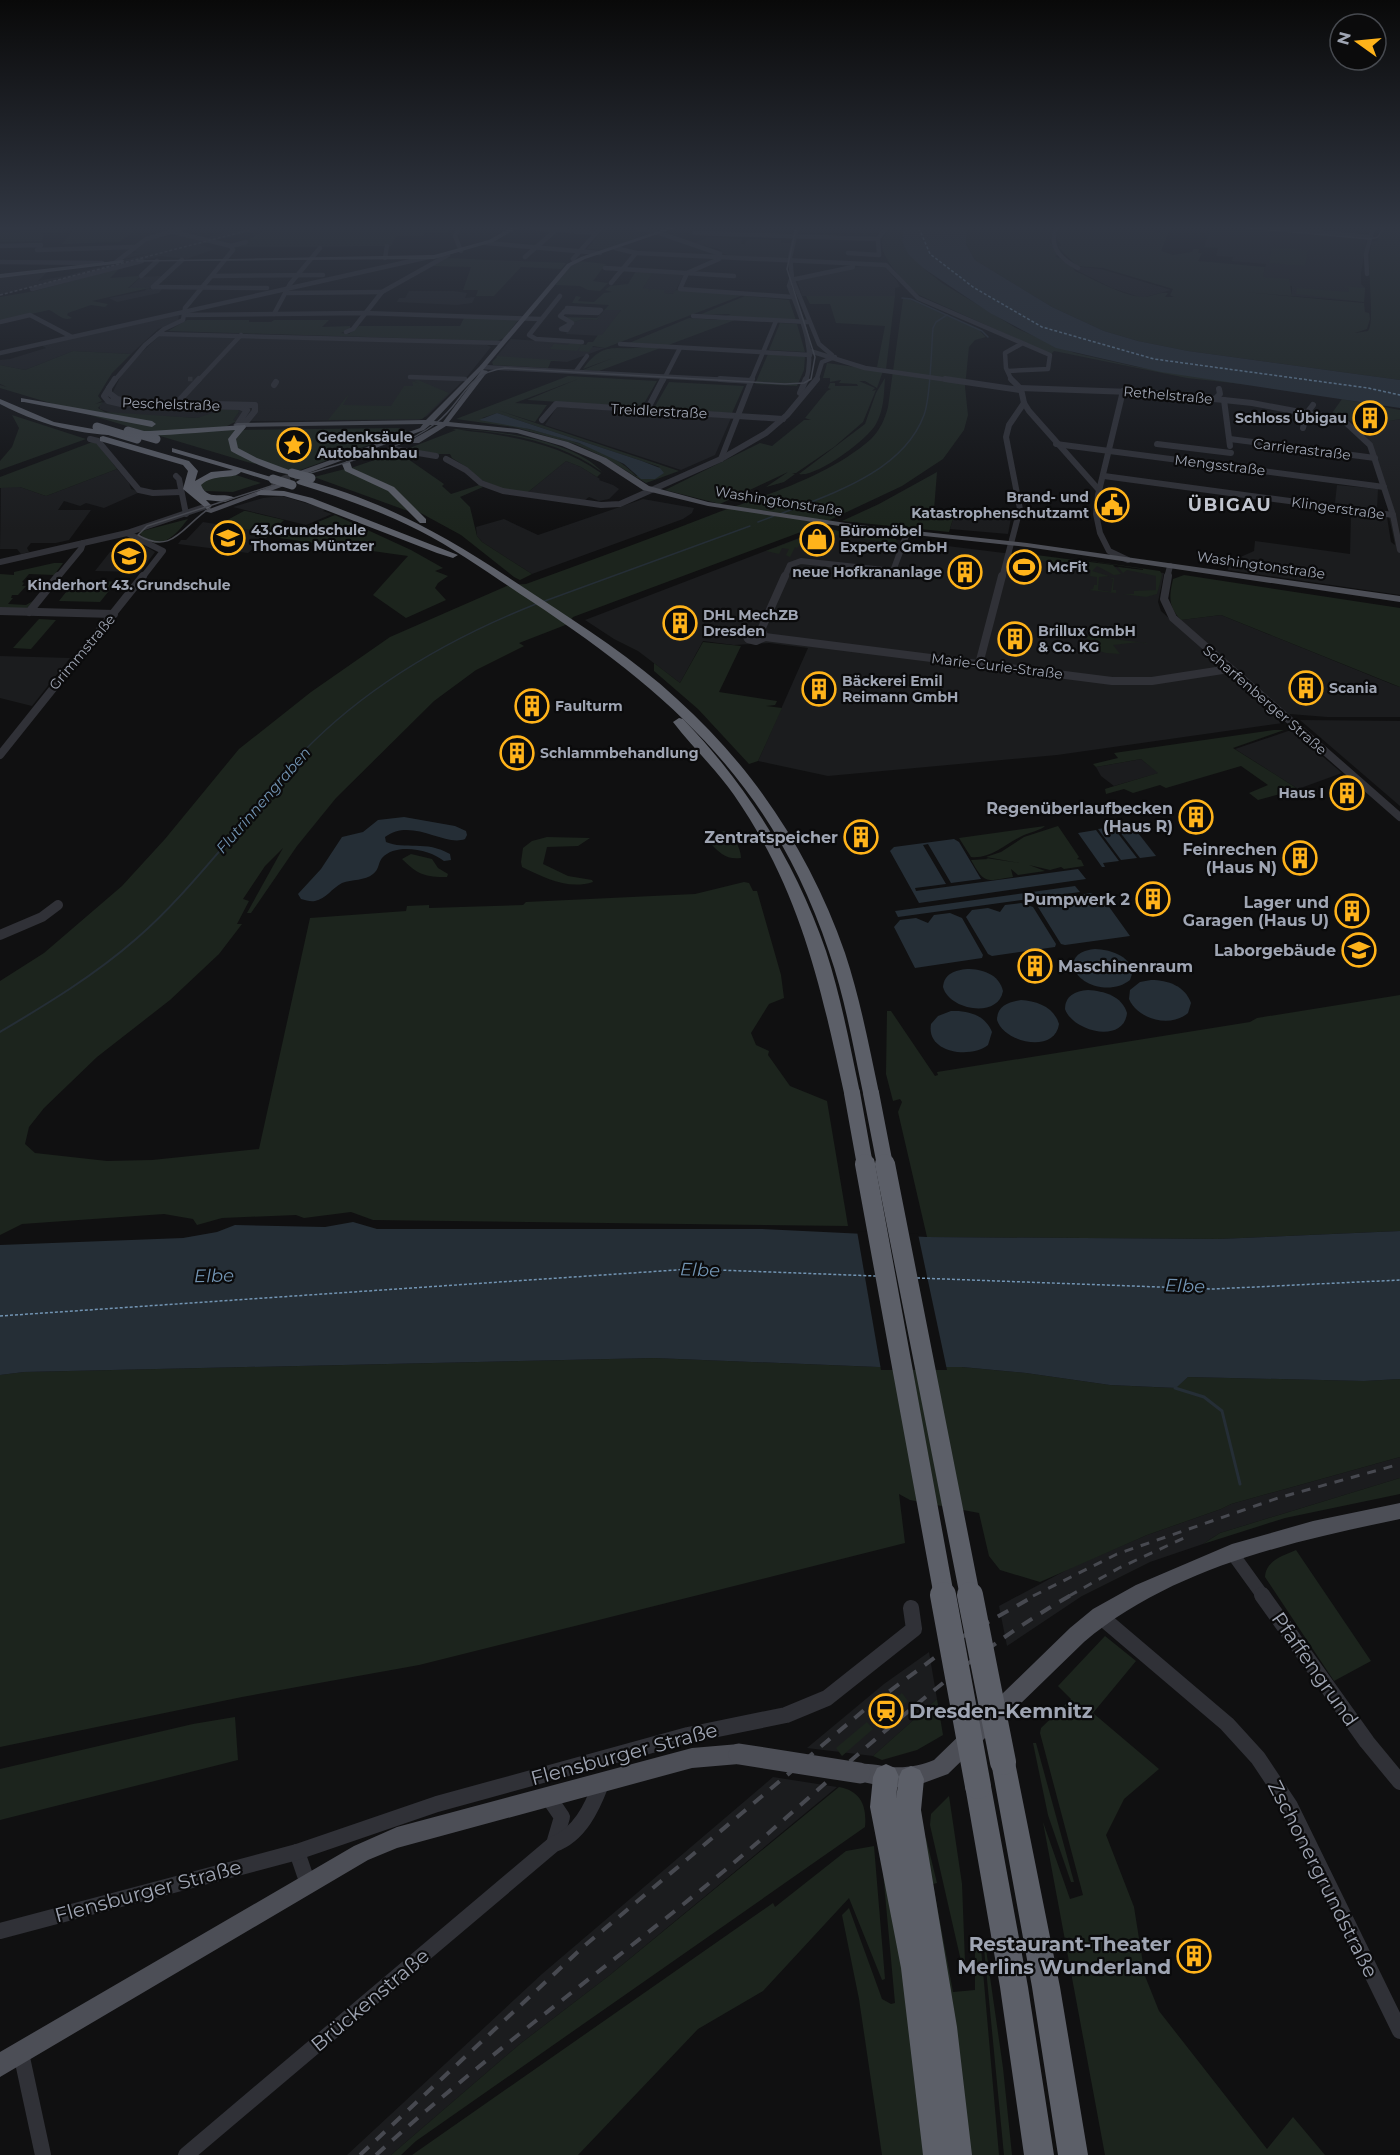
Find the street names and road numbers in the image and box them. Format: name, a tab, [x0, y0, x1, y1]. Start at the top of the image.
street label: Rethelstraße	[1123, 382, 1213, 408]
street label: Peschelstraße	[122, 393, 220, 415]
street label: Treidlerstraße	[610, 399, 708, 423]
street label: Carrierastraße	[1252, 434, 1352, 464]
street label: Mengsstraße	[1174, 451, 1266, 479]
street label: Washingtonstraße	[714, 482, 844, 520]
street label: Klingerstraße	[1290, 493, 1386, 523]
street label: Washingtonstraße	[1196, 547, 1326, 583]
street label: Grimmstraße	[45, 610, 119, 694]
street label: Scharfenberger Straße	[1199, 641, 1331, 759]
street label: Marie-Curie-Straße	[930, 649, 1064, 683]
street label: Pfaffengrund	[1267, 1607, 1363, 1731]
street label: Flensburger Straße	[528, 1718, 720, 1790]
street label: Zschonergrundstraße	[1263, 1776, 1383, 1982]
street label: Flensburger Straße	[52, 1855, 244, 1927]
street label: Brückenstraße	[306, 1944, 434, 2056]

